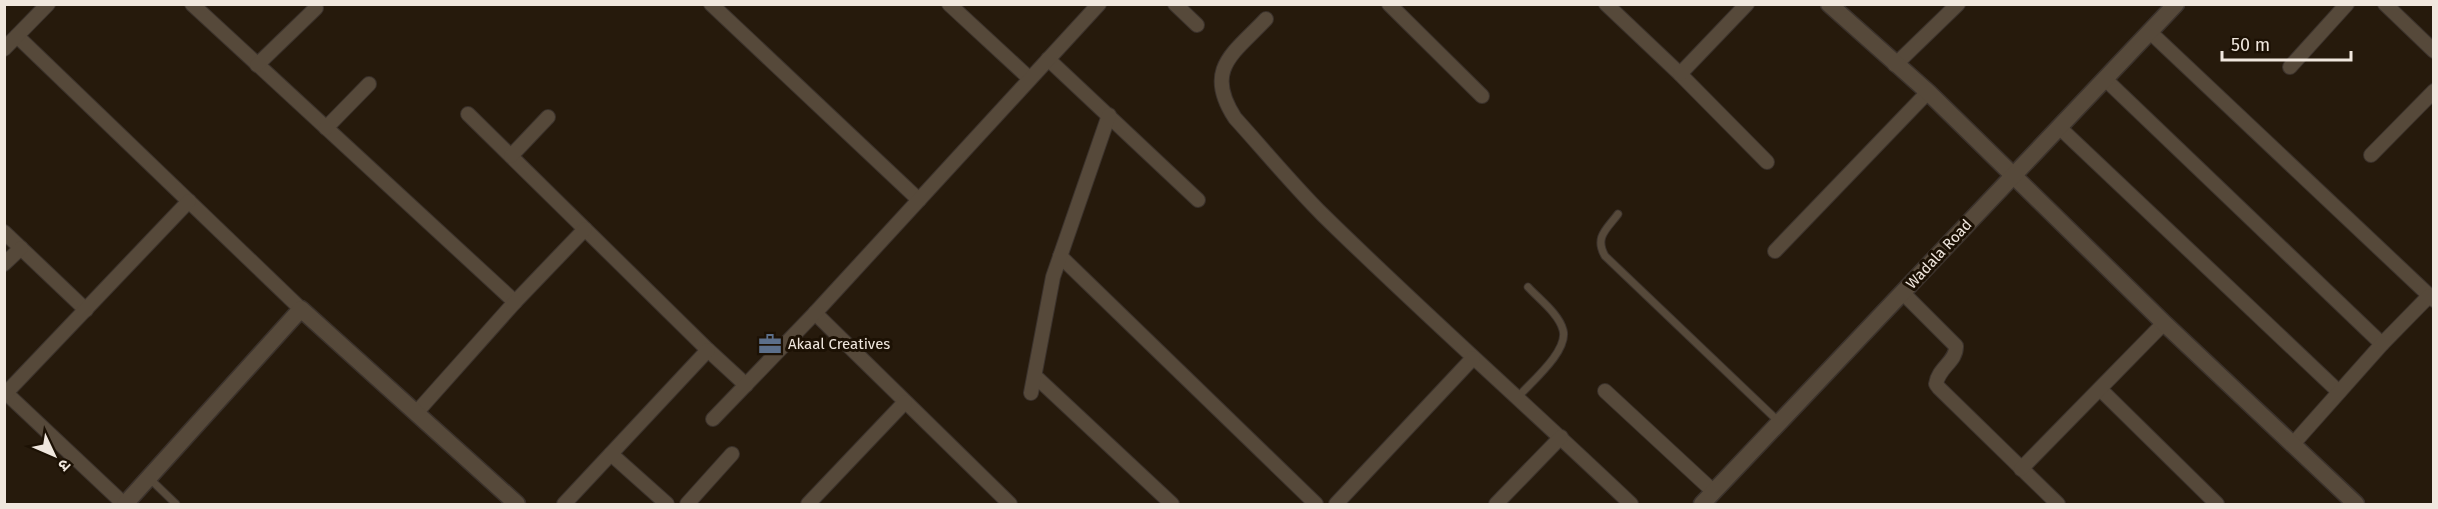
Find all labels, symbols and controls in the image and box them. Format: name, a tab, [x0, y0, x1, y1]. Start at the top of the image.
scale bar	[2222, 24, 2351, 62]
text: 50 m	[2231, 34, 2270, 56]
street label: Wadala Road	[1902, 216, 1976, 292]
office icon: Akaal Creatives	[757, 331, 783, 357]
place label: Akaal Creatives	[788, 335, 890, 353]
north arrow	[24, 425, 84, 485]
text: उ	[54, 455, 75, 475]

